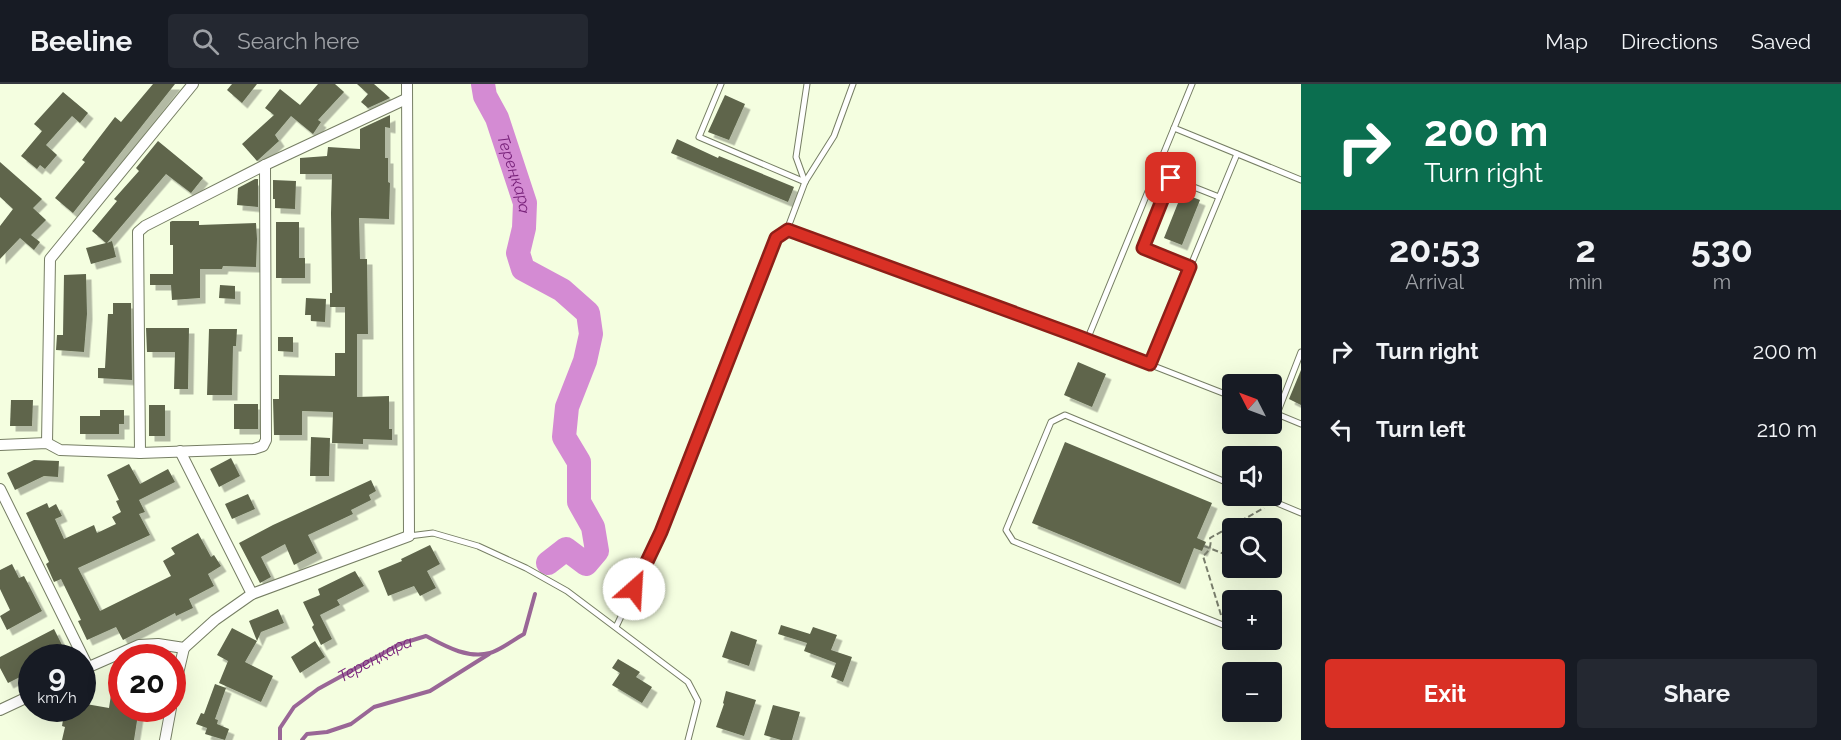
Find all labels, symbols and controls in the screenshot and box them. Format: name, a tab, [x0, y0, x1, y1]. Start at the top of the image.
search box	[168, 14, 588, 68]
text: Beeline	[30, 25, 132, 58]
icon: search	[189, 25, 222, 58]
text: Search here	[237, 28, 359, 54]
text: Map	[1545, 29, 1588, 54]
text: Directions	[1621, 29, 1718, 54]
text: Saved	[1751, 29, 1811, 54]
text: 200 m	[1424, 107, 1548, 156]
icon: right	[1325, 108, 1403, 186]
water label: Тереңқара	[494, 132, 534, 214]
pin	[1145, 152, 1196, 203]
text: Turn right	[1424, 157, 1543, 188]
icon: arrive	[1154, 161, 1187, 194]
text: 20:53	[1389, 228, 1480, 270]
text: 2	[1575, 228, 1596, 270]
text: 530	[1691, 228, 1753, 270]
text: Arrival	[1405, 270, 1464, 294]
text: min	[1568, 270, 1603, 294]
text: m	[1713, 270, 1731, 294]
icon: right	[1325, 335, 1358, 368]
text: Turn right	[1376, 338, 1479, 364]
text: 200 m	[1753, 338, 1817, 364]
north arrow	[1222, 374, 1282, 434]
map controls	[1222, 374, 1282, 722]
icon: left	[1325, 413, 1358, 446]
text: Turn left	[1376, 416, 1466, 442]
text: 210 m	[1757, 416, 1817, 442]
button: sound	[1222, 446, 1282, 506]
button: search	[1222, 518, 1282, 578]
position arrow	[602, 557, 666, 621]
button: +	[1222, 590, 1282, 650]
water label: Тереңқара	[334, 631, 415, 686]
speed limit sign: 20	[108, 644, 186, 722]
text: 9	[48, 658, 66, 693]
button: Exit	[1325, 659, 1565, 728]
button: Share	[1577, 659, 1817, 728]
button: −	[1222, 662, 1282, 722]
text: km/h	[37, 689, 77, 707]

